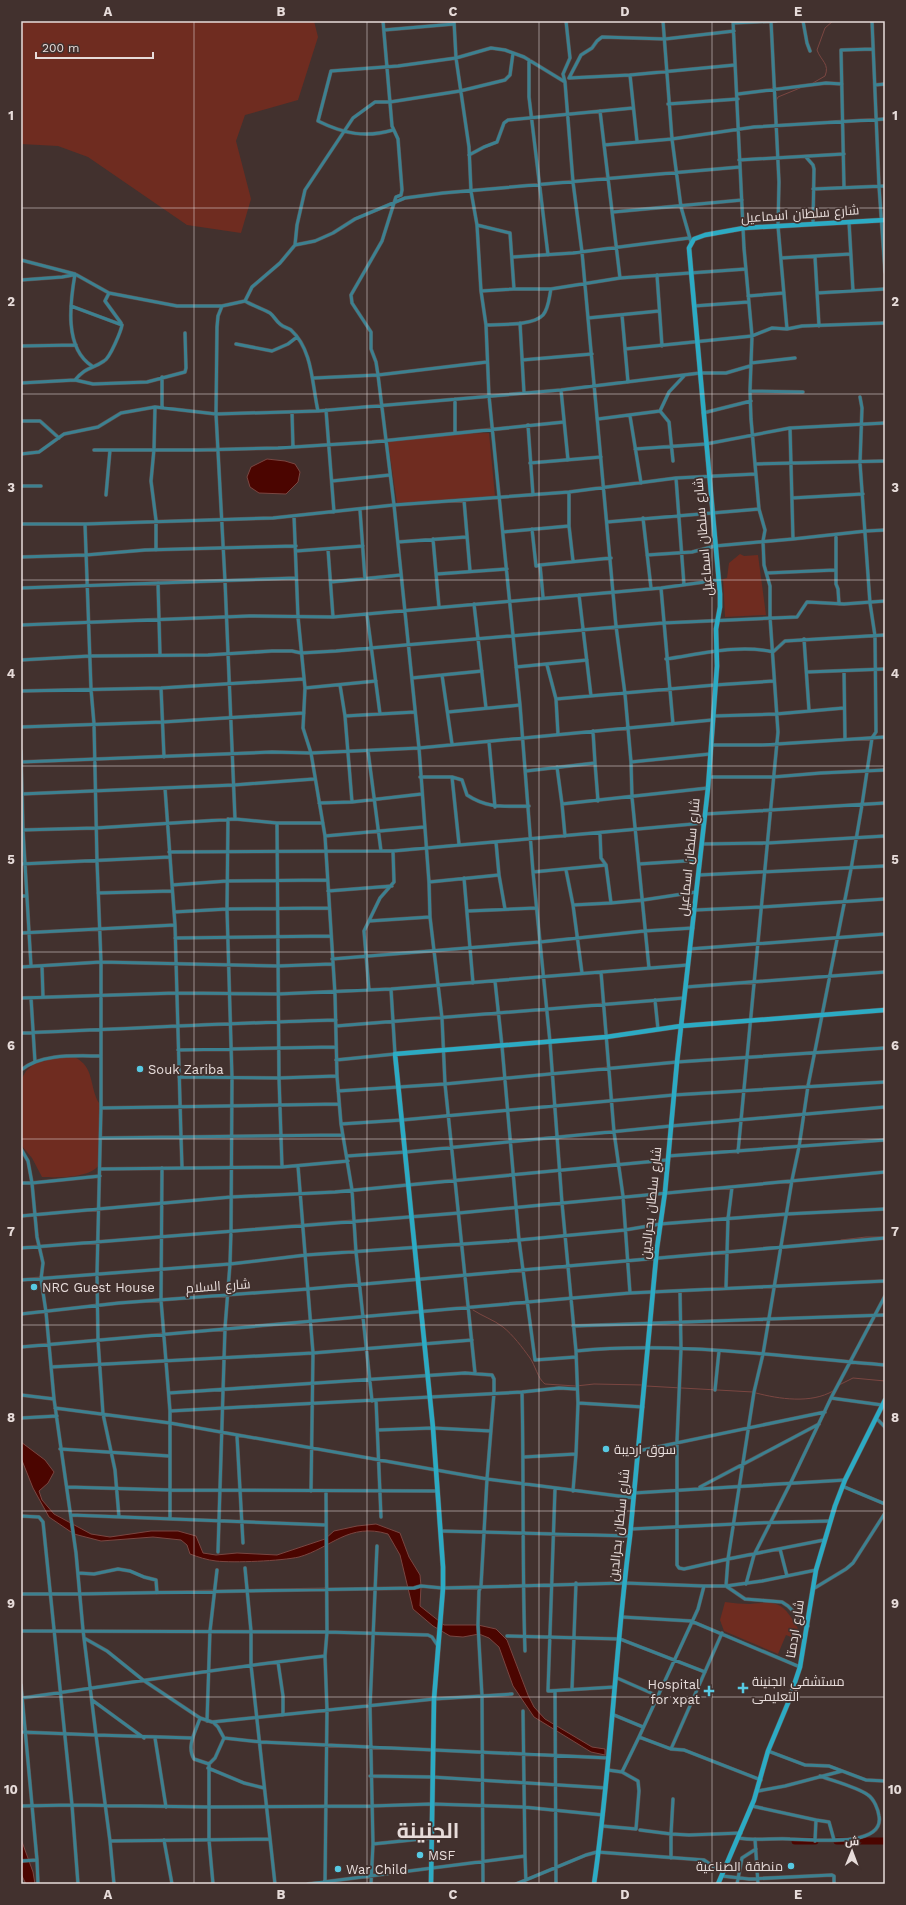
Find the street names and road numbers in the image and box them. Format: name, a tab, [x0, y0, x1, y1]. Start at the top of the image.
street label: شارع سلطان اسماعيل	[740, 202, 860, 227]
street label: شارع سلطان اسماعيل	[690, 477, 717, 597]
street label: شارع سلطان اسماعيل	[675, 797, 704, 917]
street label: شارع سلطان بحرالدين	[638, 1146, 665, 1260]
street label: شارع السلام	[185, 1276, 251, 1298]
street label: شارع سلطان بحرالدين	[606, 1468, 633, 1582]
street label: شارع اردمتا	[783, 1599, 808, 1659]

